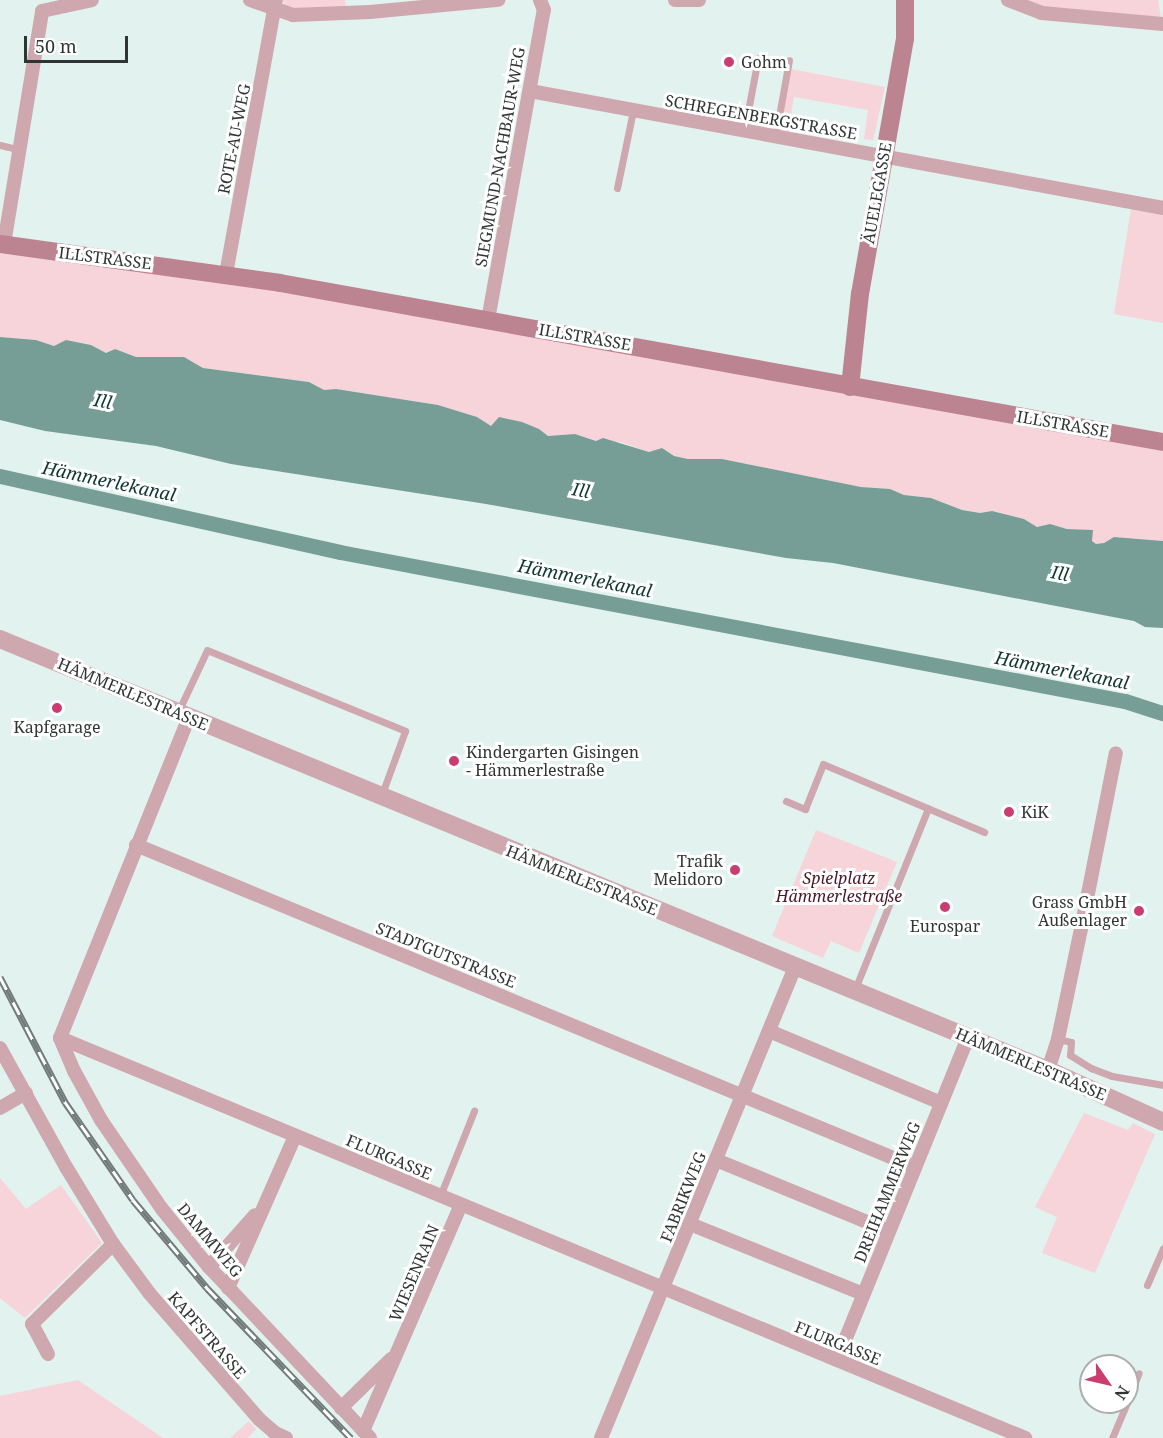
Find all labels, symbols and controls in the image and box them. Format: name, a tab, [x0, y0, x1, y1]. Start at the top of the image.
scale bar	[27, 24, 130, 62]
text: 50 m	[35, 34, 77, 58]
street label: SIEGMUND-NACHBAUR-WEG	[471, 45, 529, 269]
place label: Gohm	[741, 52, 787, 72]
marker: Gohm	[722, 55, 736, 69]
street label: ROTE-AU-WEG	[214, 82, 254, 196]
street label: SCHREGENBERGSTRASSE	[663, 91, 859, 143]
street label: ÄUELEGASSE	[859, 141, 895, 245]
street label: ILLSTRASSE	[58, 243, 152, 273]
street label: ILLSTRASSE	[537, 319, 633, 355]
water label: Ill	[92, 389, 114, 413]
street label: ILLSTRASSE	[1015, 406, 1111, 442]
water label: Hämmerlekanal	[40, 456, 178, 506]
water label: Ill	[570, 478, 592, 502]
water label: Hämmerlekanal	[516, 554, 654, 602]
water label: Ill	[1049, 561, 1071, 585]
water label: Hämmerlekanal	[993, 646, 1131, 694]
street label: HÄMMERLESTRASSE	[55, 654, 211, 734]
marker: Kapfgarage	[50, 701, 64, 715]
place label: Kapfgarage	[14, 717, 100, 737]
place label: Kindergarten Gisingen - Hämmerlestraße	[466, 742, 639, 780]
marker: Kindergarten Gisingen - Hämmerlestraße	[447, 754, 461, 768]
place label: KiK	[1021, 802, 1049, 822]
marker: KiK	[1002, 805, 1016, 819]
street label: HÄMMERLESTRASSE	[503, 841, 661, 919]
place label: Trafik Melidoro	[654, 851, 723, 889]
marker: Trafik Melidoro	[728, 863, 742, 877]
park label: Spielplatz Hämmerlestraße	[776, 868, 902, 906]
place label: Grass GmbH Außenlager	[1032, 892, 1127, 930]
marker: Eurospar	[938, 900, 952, 914]
marker: Grass GmbH Außenlager	[1132, 904, 1146, 918]
place label: Eurospar	[910, 916, 980, 936]
street label: STADTGUTSTRASSE	[373, 918, 519, 992]
street label: HÄMMERLESTRASSE	[953, 1024, 1109, 1104]
street label: DREIHAMMERWEG	[850, 1119, 924, 1265]
street label: FLURGASSE	[343, 1130, 435, 1184]
street label: FABRIKWEG	[656, 1149, 710, 1245]
street label: DAMMWEG	[173, 1199, 247, 1281]
street label: WIESENRAIN	[385, 1222, 443, 1324]
street label: KAPFSTRASSE	[164, 1288, 250, 1382]
street label: FLURGASSE	[792, 1317, 884, 1369]
north arrow	[1079, 1354, 1139, 1414]
text: N	[1110, 1382, 1135, 1404]

